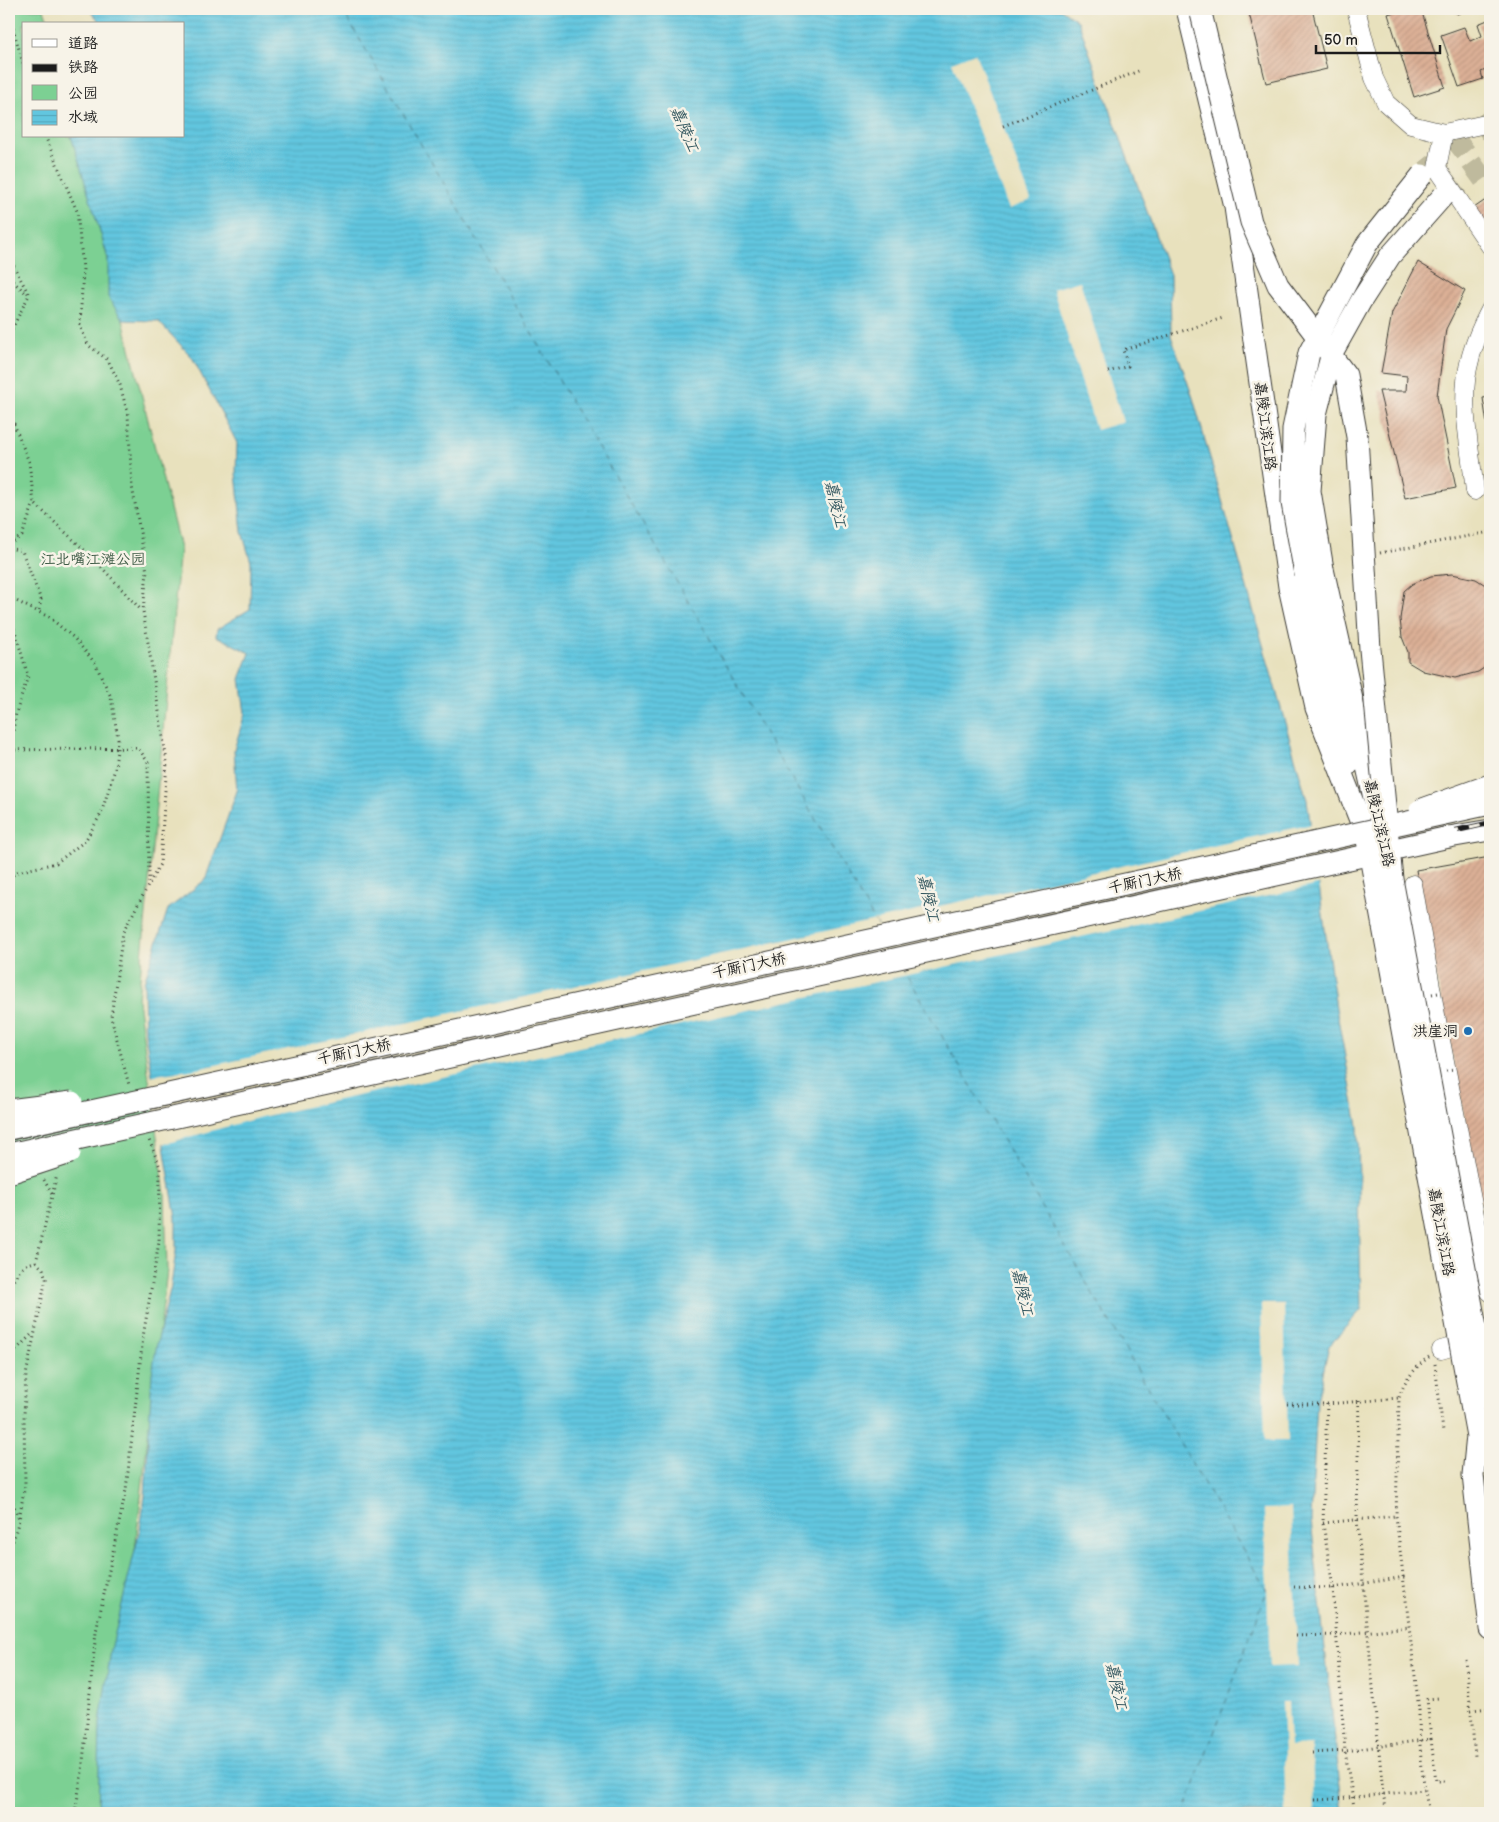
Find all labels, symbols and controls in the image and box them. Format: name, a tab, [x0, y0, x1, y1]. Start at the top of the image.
legend	[22, 22, 185, 138]
scale bar	[1316, 22, 1440, 54]
text: 50 m	[1324, 31, 1358, 50]
text: 道路	[68, 34, 98, 53]
text: 铁路	[68, 58, 98, 77]
text: 公园	[68, 84, 98, 103]
water label: 嘉陵江	[666, 103, 703, 156]
text: 水域	[68, 108, 98, 127]
street label: 嘉陵江滨江路	[1250, 380, 1280, 472]
water label: 嘉陵江	[820, 478, 850, 530]
park label: 江北嘴江滩公园	[40, 550, 146, 569]
street label: 嘉陵江滨江路	[1360, 777, 1398, 869]
street label: 千厮门大桥	[1106, 864, 1184, 898]
water label: 嘉陵江	[913, 872, 943, 924]
street label: 千厮门大桥	[710, 949, 788, 983]
place label: 洪崖洞	[1413, 1022, 1458, 1041]
marker: 洪崖洞	[1462, 1025, 1474, 1037]
street label: 千厮门大桥	[315, 1035, 393, 1069]
street label: 嘉陵江滨江路	[1424, 1186, 1458, 1278]
water label: 嘉陵江	[1007, 1266, 1037, 1318]
water label: 嘉陵江	[1101, 1660, 1131, 1712]

